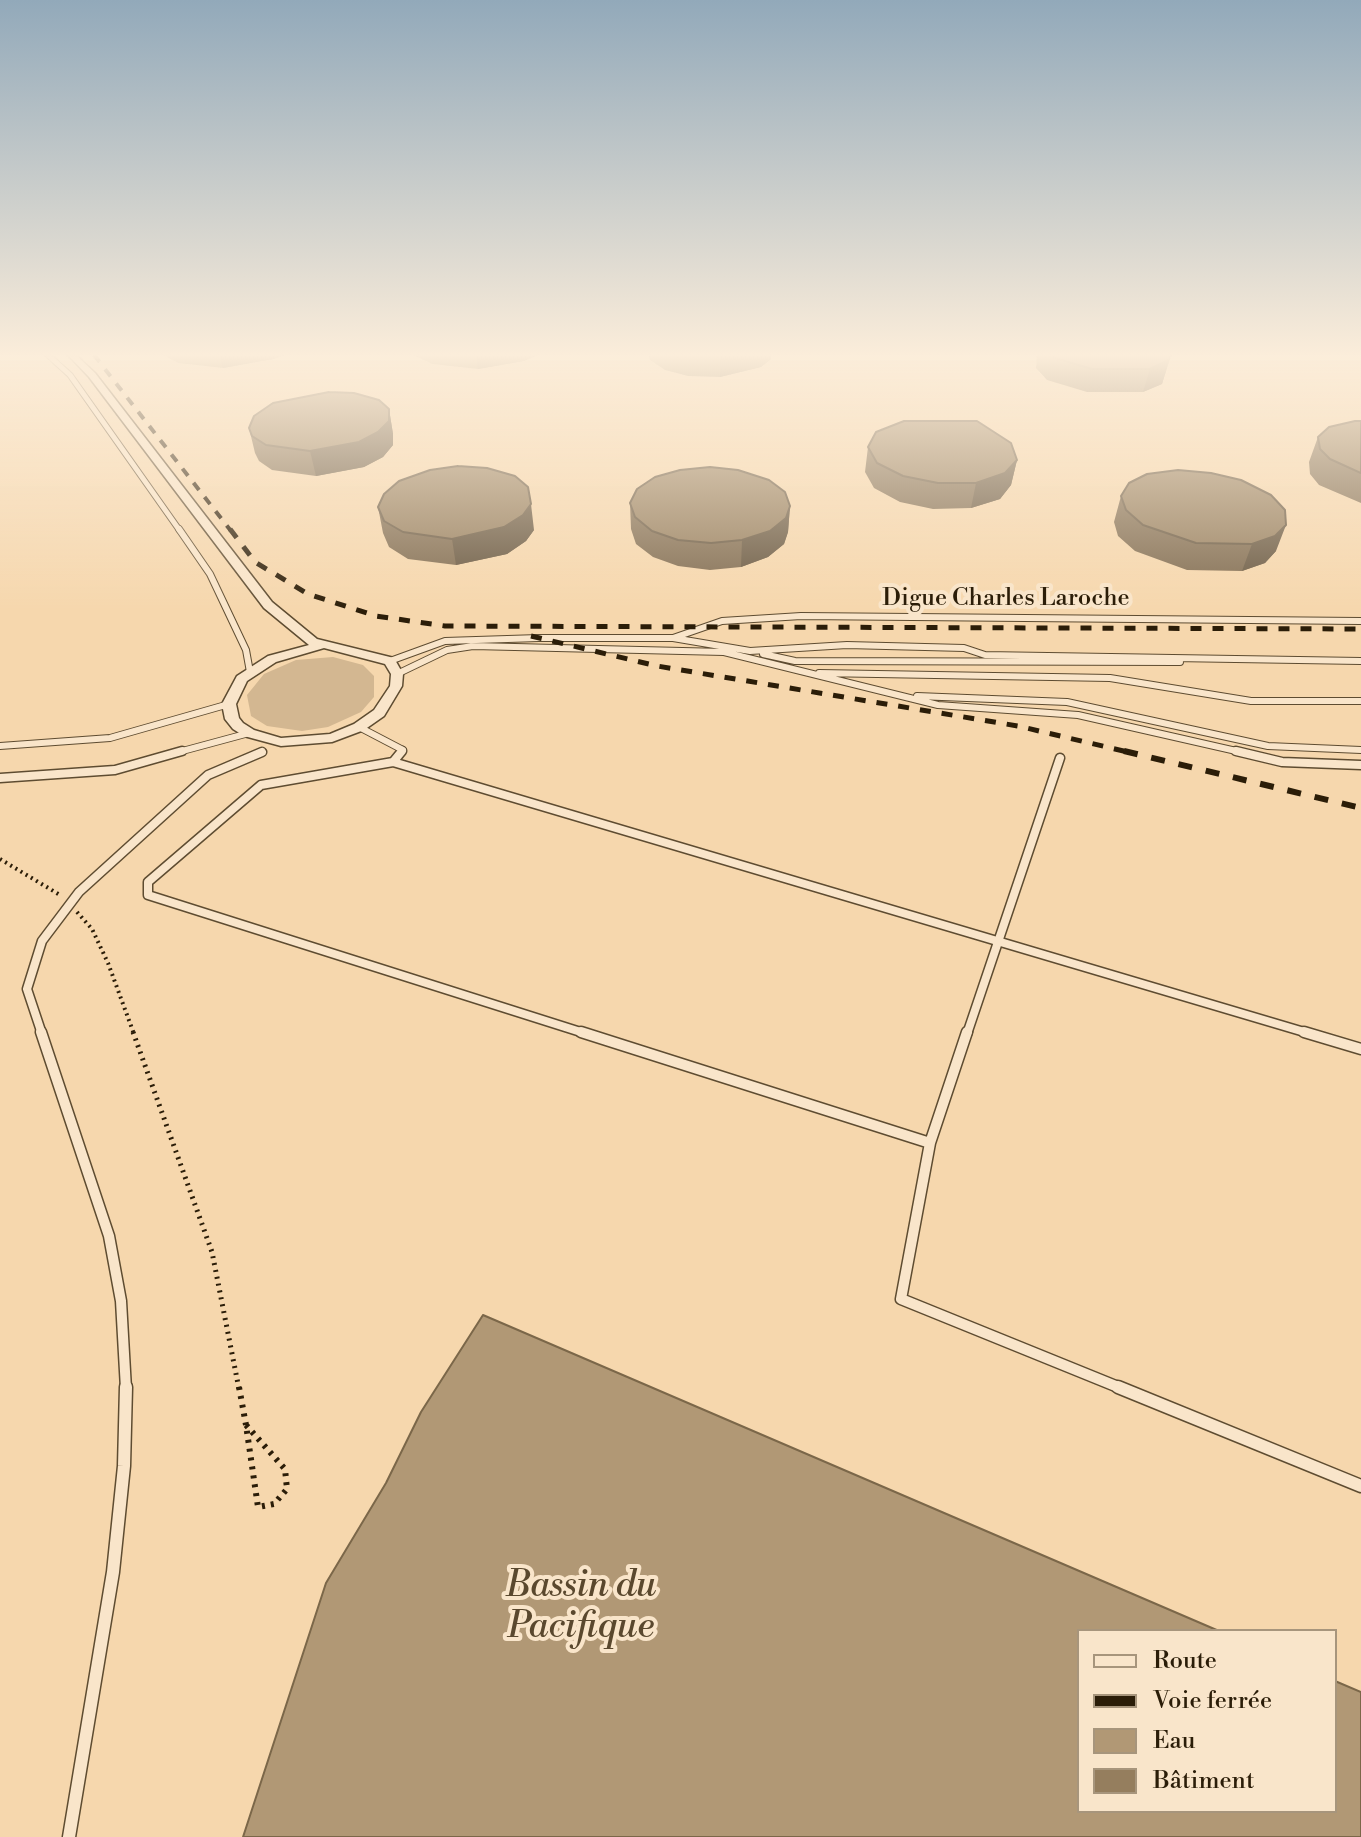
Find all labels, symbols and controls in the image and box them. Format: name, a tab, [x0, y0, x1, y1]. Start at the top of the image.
street label: Digue Charles Laroche	[882, 585, 1130, 613]
water label: Bassin du Pacifique	[506, 1565, 656, 1650]
legend	[1077, 1629, 1337, 1813]
text: Route	[1153, 1646, 1217, 1676]
text: Voie ferrée	[1153, 1686, 1272, 1716]
text: Eau	[1153, 1726, 1195, 1756]
text: Bâtiment	[1153, 1766, 1254, 1796]

